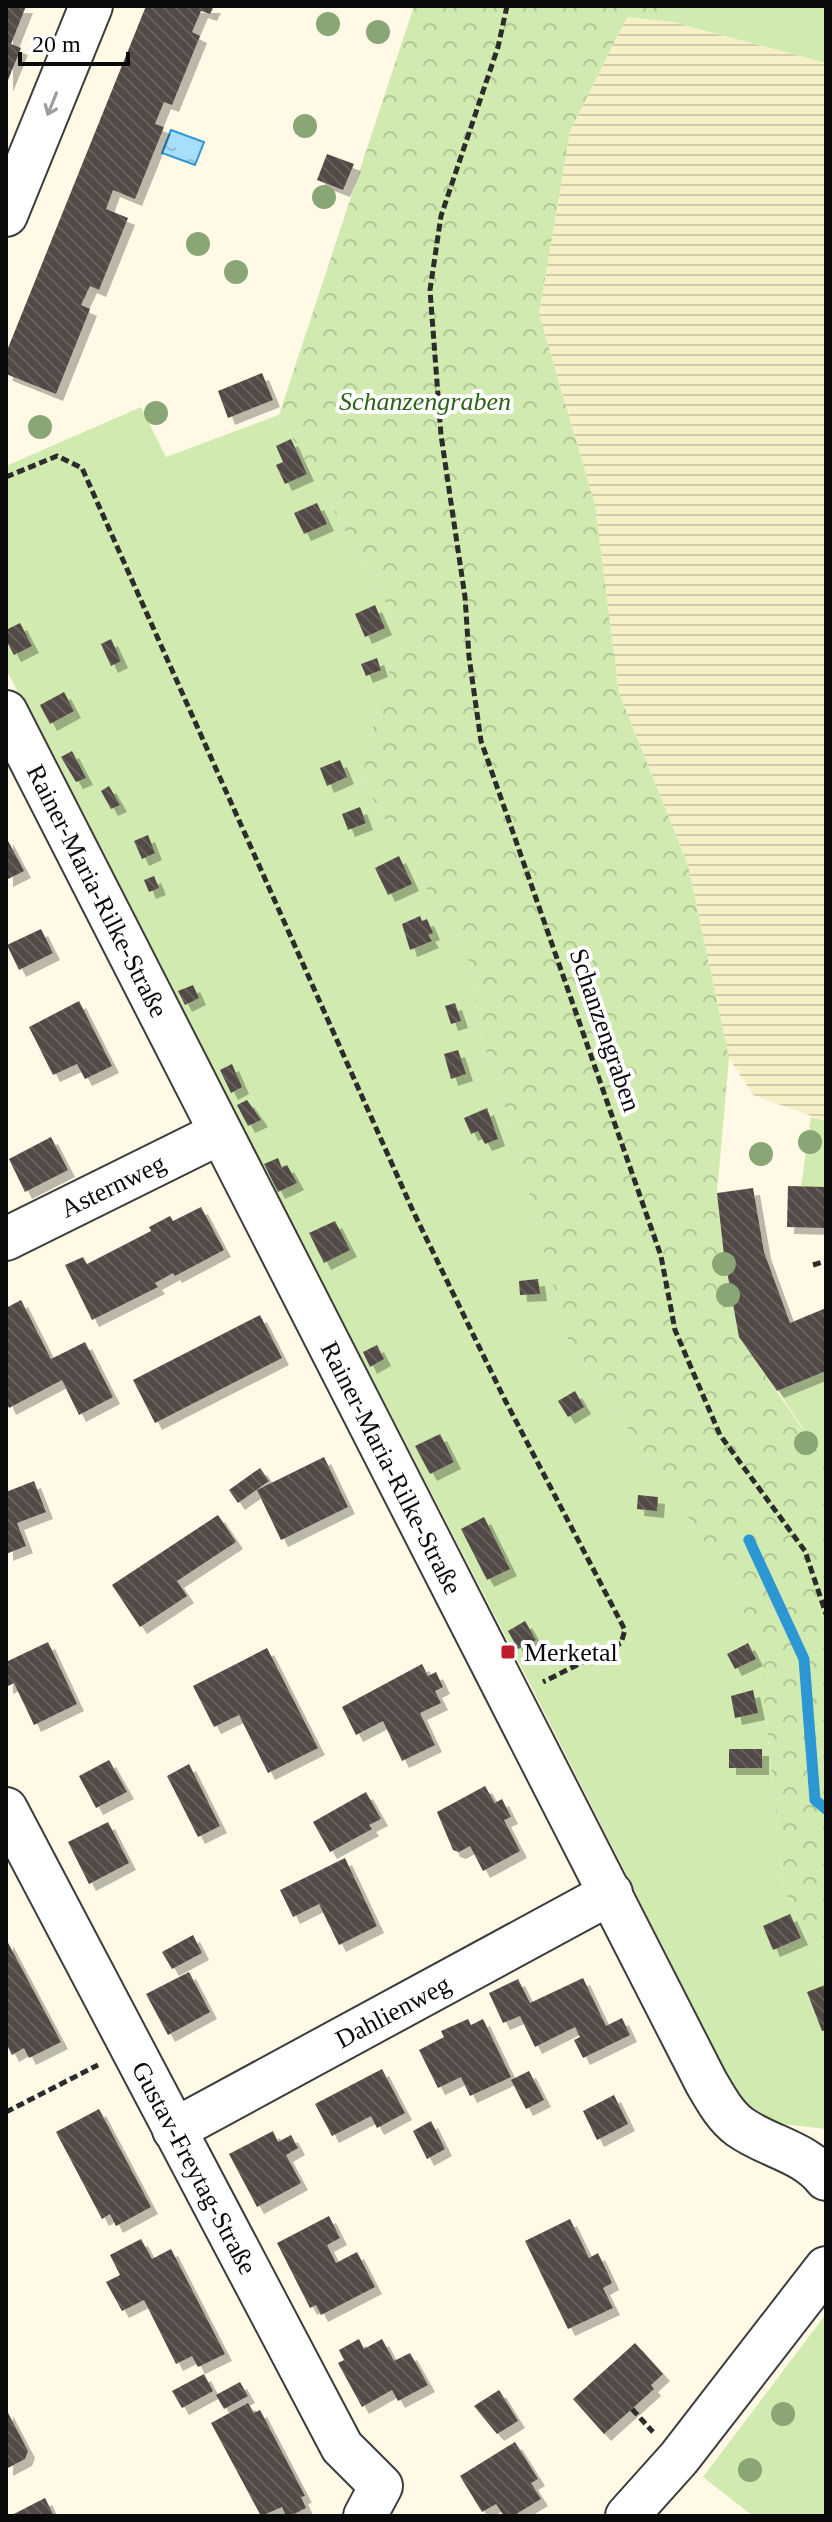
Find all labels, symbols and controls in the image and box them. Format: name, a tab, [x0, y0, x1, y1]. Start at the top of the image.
scale bar	[20, 16, 128, 66]
text: 20 m	[32, 31, 81, 57]
one-way arrow	[43, 91, 58, 116]
park label: Schanzengraben	[339, 387, 511, 416]
street label: Rainer-Maria-Rilke-Straße	[21, 760, 173, 1022]
street label: Schanzengraben	[564, 945, 646, 1115]
street label: Asternweg	[56, 1148, 170, 1224]
street label: Rainer-Maria-Rilke-Straße	[315, 1337, 467, 1599]
place label: Merketal	[524, 1638, 618, 1667]
marker: Merketal	[499, 1643, 517, 1661]
street label: Dahlienweg	[331, 1970, 455, 2054]
street label: Gustav-Freytag-Straße	[126, 2057, 262, 2279]

